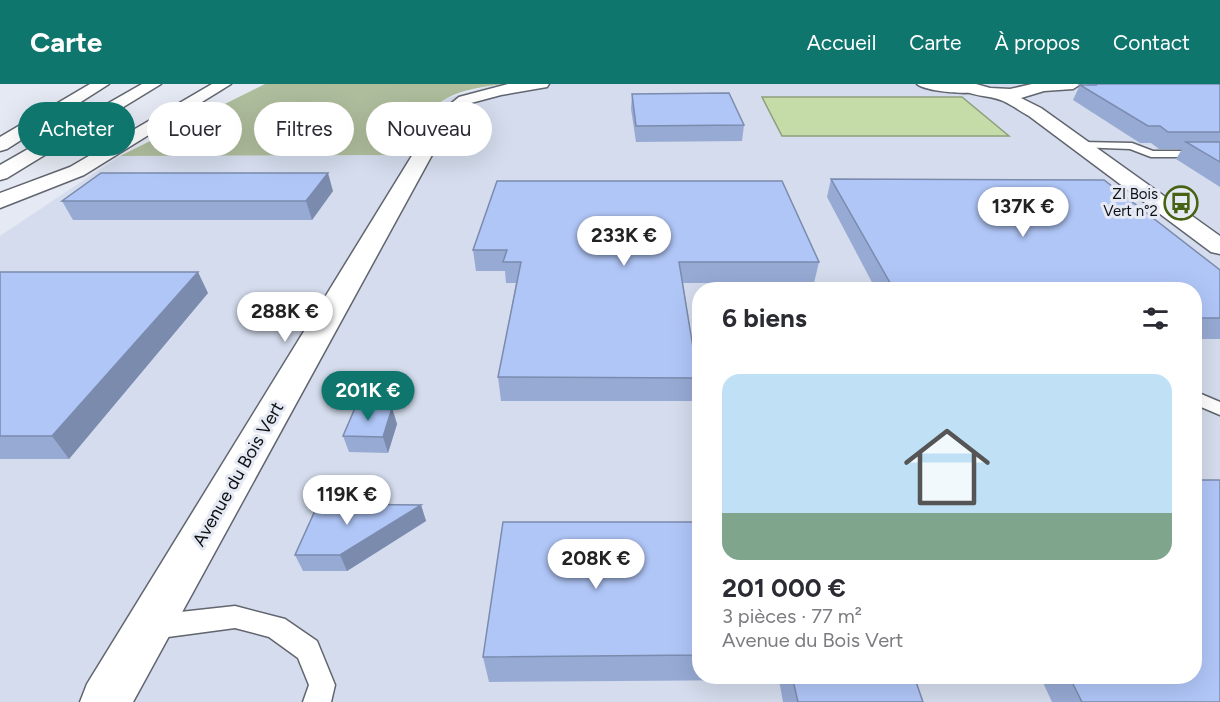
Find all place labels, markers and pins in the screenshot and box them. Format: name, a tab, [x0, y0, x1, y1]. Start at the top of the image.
place label: ZI Bois Vert n°2	[1103, 185, 1158, 220]
bus stop icon: ZI Bois Vert n°2	[1163, 185, 1199, 221]
pin: 137K €	[974, 187, 1072, 238]
pin: 233K €	[575, 216, 673, 267]
pin: 288K €	[236, 292, 334, 343]
pin: 201K €	[319, 371, 417, 422]
pin: 119K €	[298, 475, 396, 526]
pin: 208K €	[547, 539, 645, 590]

